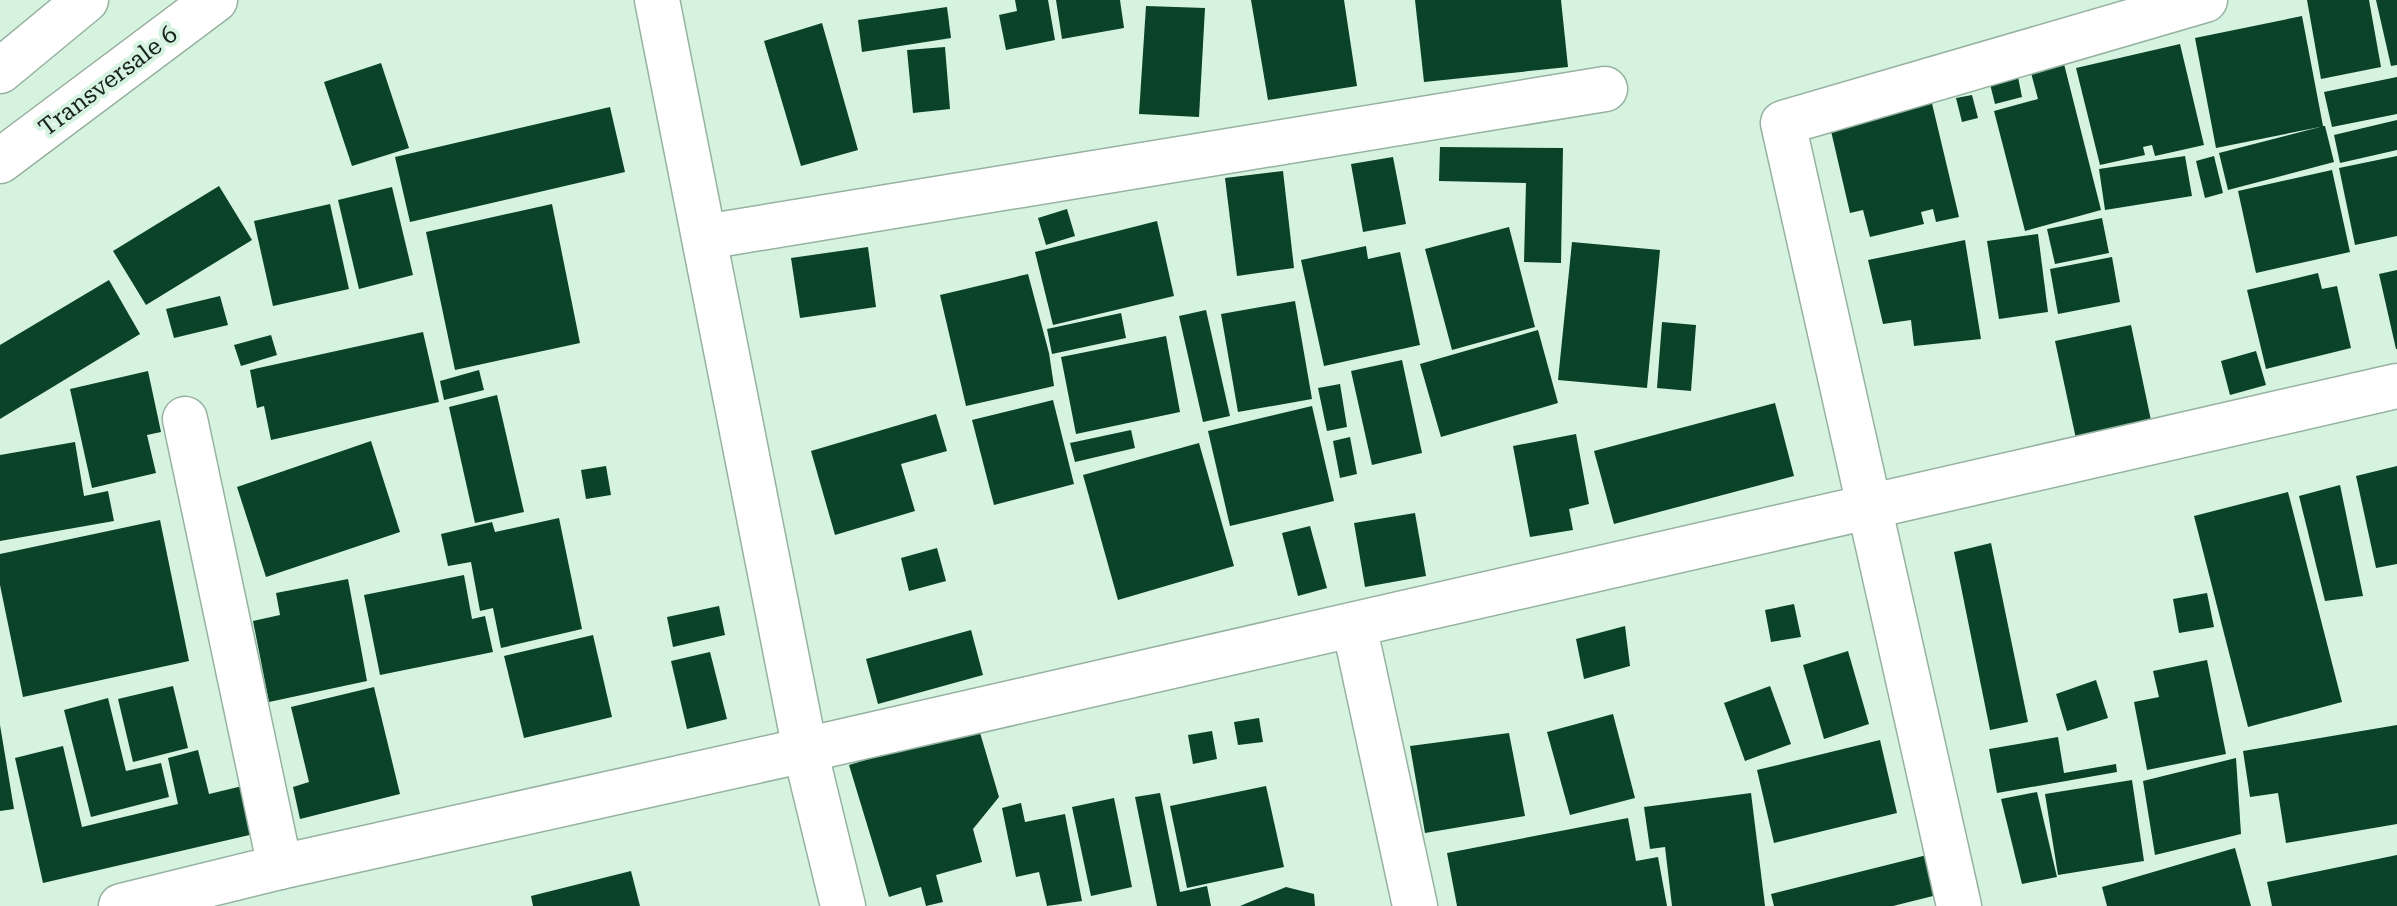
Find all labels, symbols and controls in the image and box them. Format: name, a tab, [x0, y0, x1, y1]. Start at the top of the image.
street label: Transversale 6	[33, 20, 183, 142]

